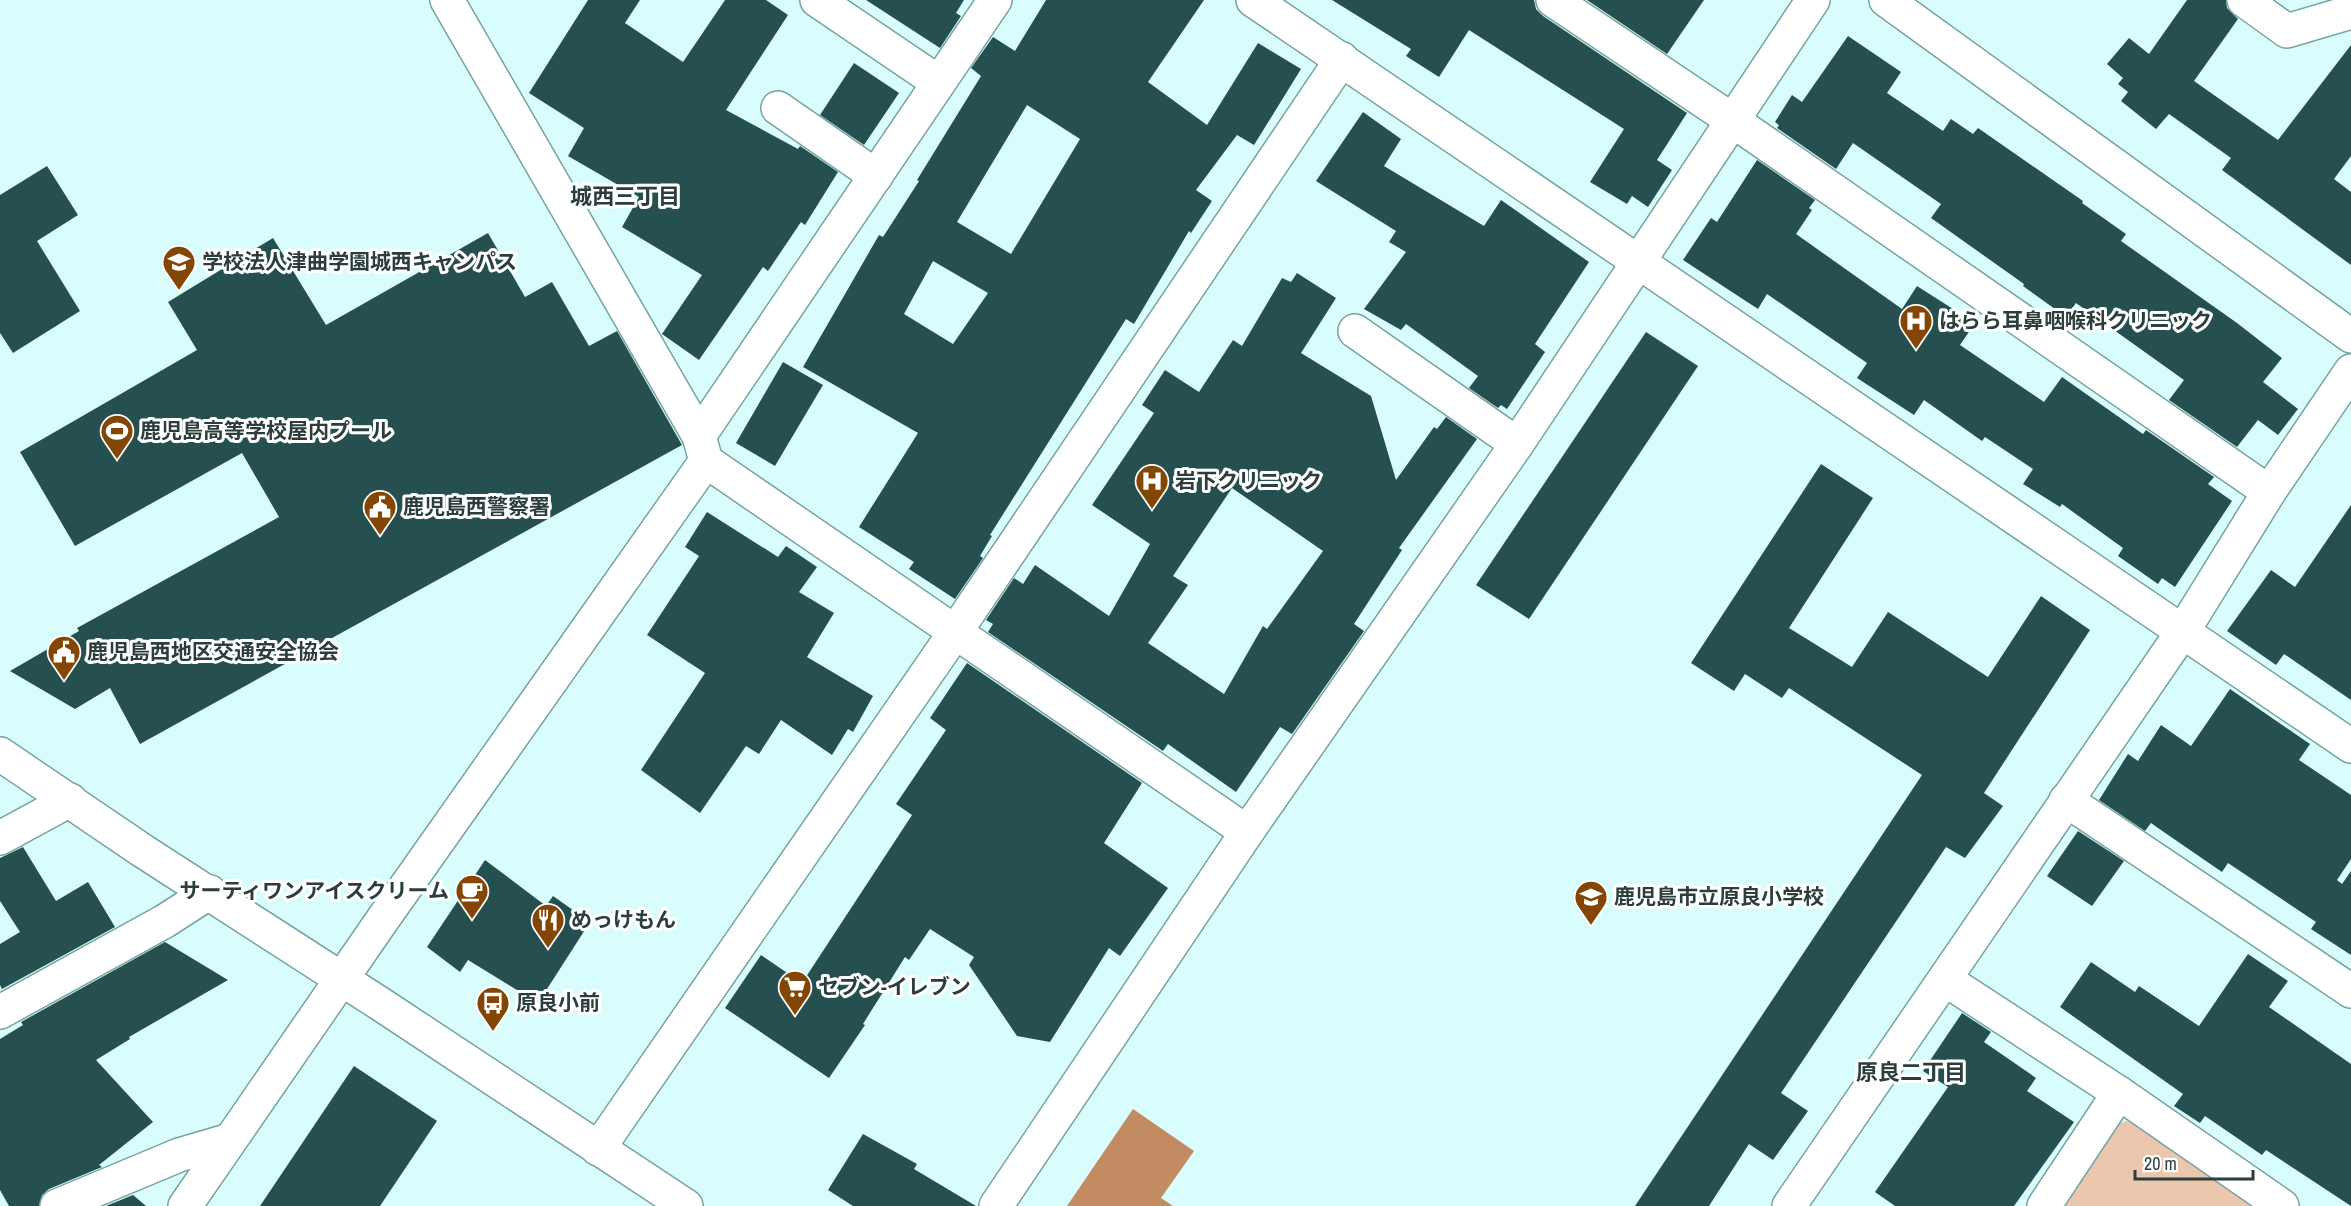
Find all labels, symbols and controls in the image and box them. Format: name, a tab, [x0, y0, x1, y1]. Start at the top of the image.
district label: 城西三丁目	[570, 181, 680, 211]
school or university icon: 学校法人津曲学園城西キャンパス	[161, 244, 197, 291]
place label: 学校法人津曲学園城西キャンパス	[202, 247, 517, 276]
hospital icon: はらら耳鼻咽喉科クリニック	[1898, 303, 1934, 350]
place label: はらら耳鼻咽喉科クリニック	[1939, 306, 2212, 335]
sports icon: 鹿児島高等学校屋内プール	[99, 413, 135, 460]
place label: 鹿児島高等学校屋内プール	[140, 416, 392, 445]
hospital icon: 岩下クリニック	[1134, 463, 1170, 510]
place label: 岩下クリニック	[1175, 466, 1322, 495]
public building icon: 鹿児島西警察署	[362, 489, 398, 536]
place label: 鹿児島西警察署	[403, 492, 550, 521]
public building icon: 鹿児島西地区交通安全協会	[46, 634, 82, 681]
place label: 鹿児島西地区交通安全協会	[87, 637, 339, 666]
cafe icon: サーティワンアイスクリーム	[454, 873, 490, 920]
place label: サーティワンアイスクリーム	[180, 876, 449, 905]
school or university icon: 鹿児島市立原良小学校	[1573, 879, 1609, 926]
place label: 鹿児島市立原良小学校	[1614, 882, 1824, 911]
restaurant icon: めっけもん	[530, 902, 566, 949]
place label: めっけもん	[571, 905, 676, 934]
supermarket icon: セブン-イレブン	[777, 969, 813, 1016]
place label: セブン-イレブン	[818, 972, 971, 1001]
bus stop icon: 原良小前	[475, 985, 511, 1032]
place label: 原良小前	[516, 988, 600, 1017]
district label: 原良二丁目	[1856, 1057, 1966, 1087]
scale bar	[2135, 1143, 2254, 1181]
text: 20 m	[2144, 1151, 2177, 1176]

